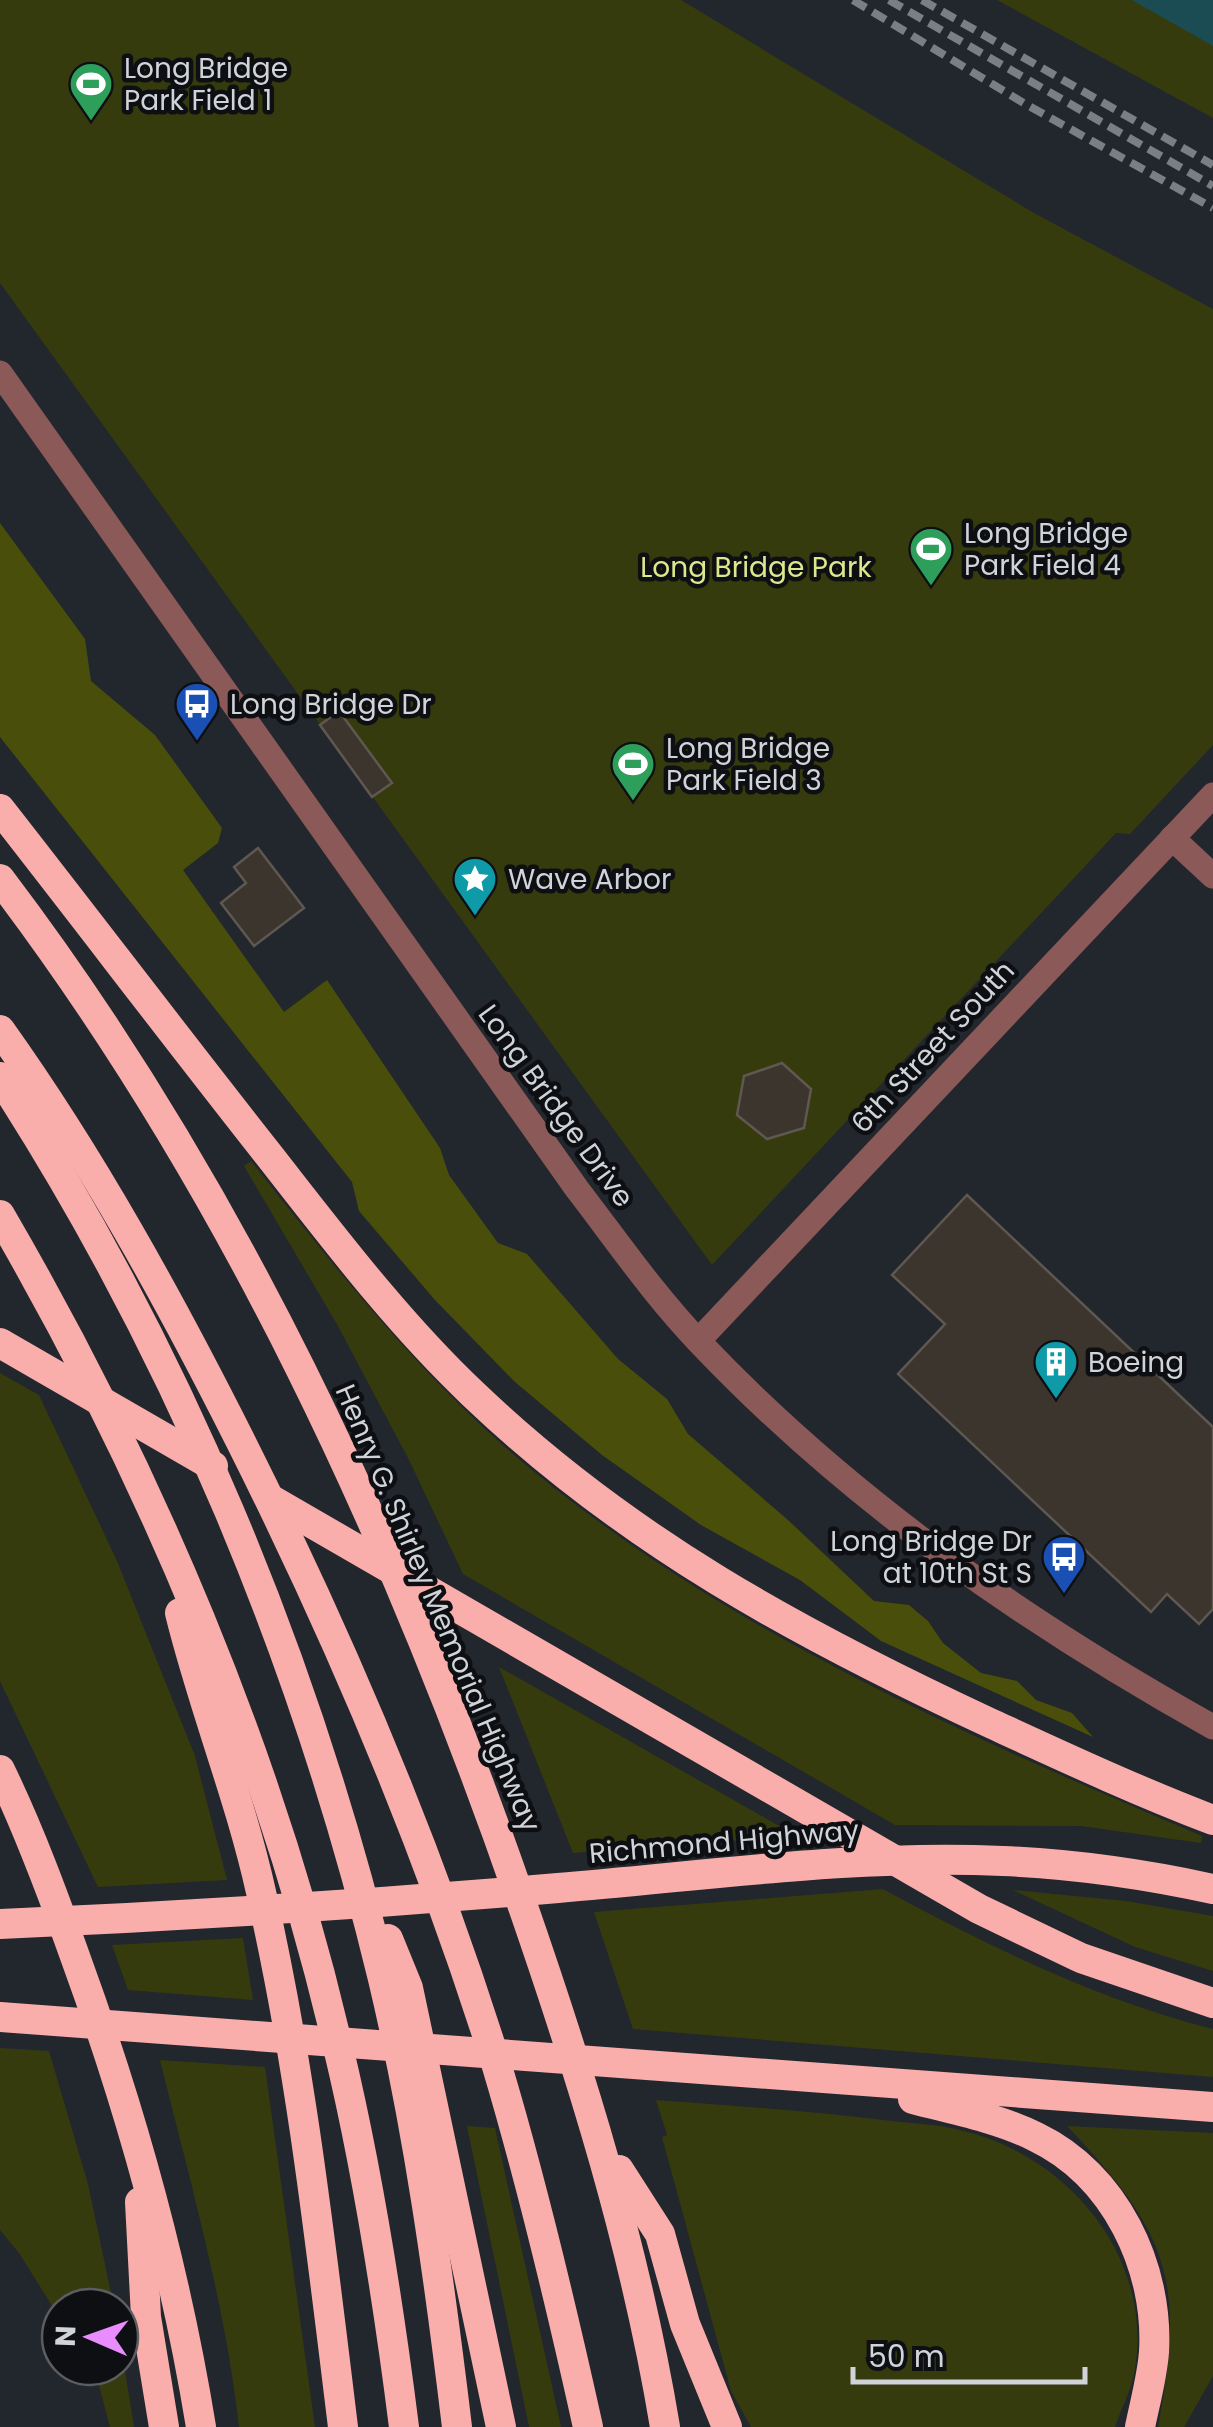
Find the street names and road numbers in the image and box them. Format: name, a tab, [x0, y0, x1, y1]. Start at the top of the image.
street label: 6th Street South	[843, 952, 1023, 1142]
street label: Long Bridge Drive	[469, 997, 643, 1215]
street label: Henry G. Shirley Memorial Highway	[326, 1378, 550, 1838]
street label: Richmond Highway	[587, 1811, 861, 1873]

